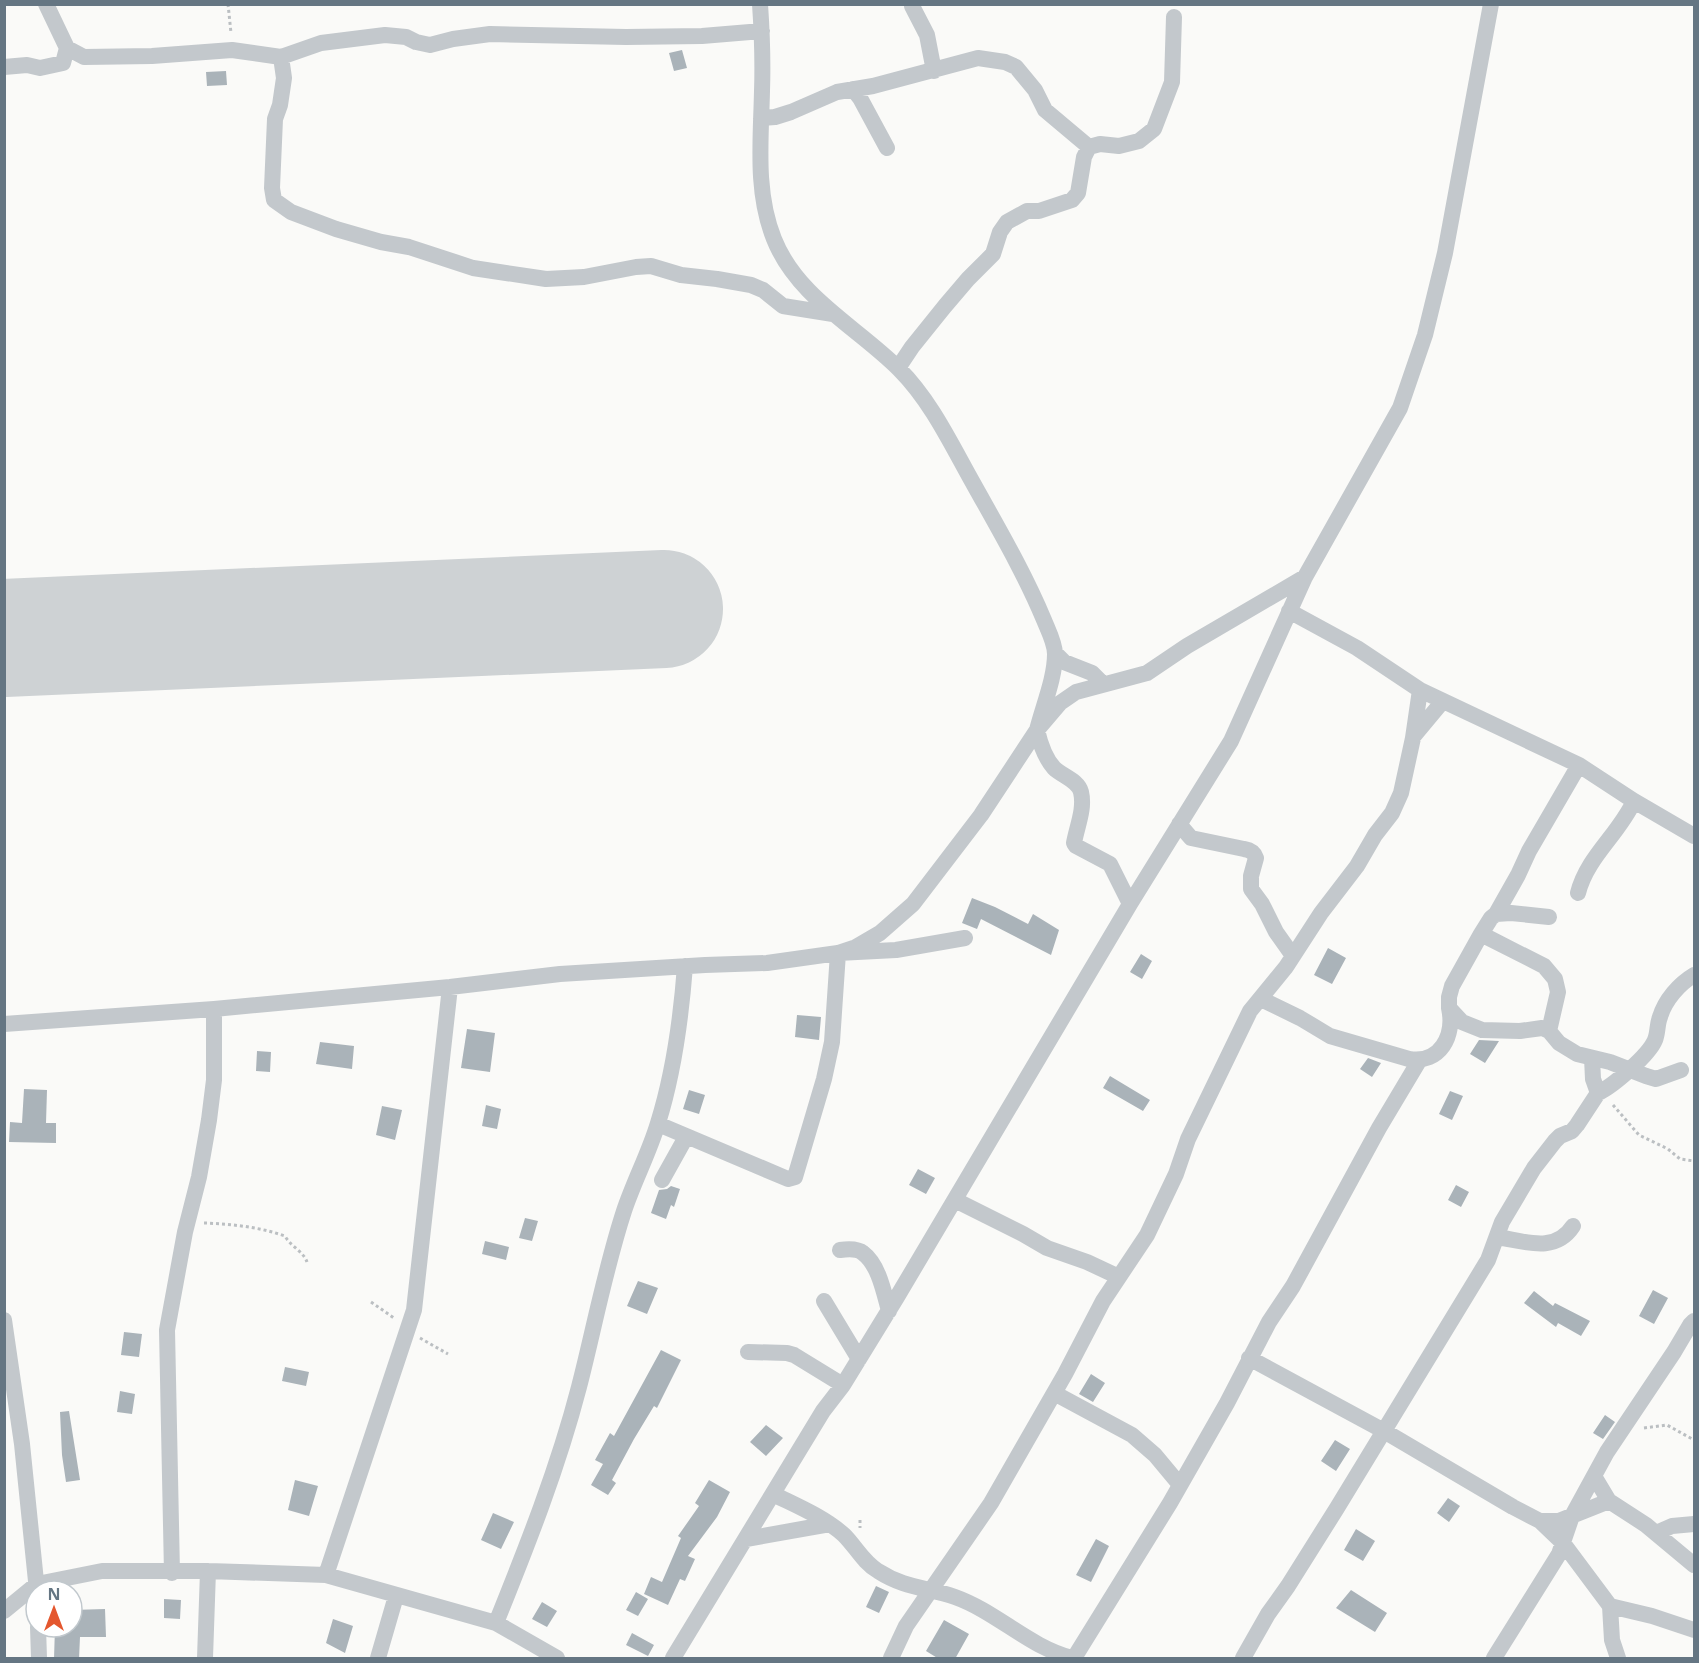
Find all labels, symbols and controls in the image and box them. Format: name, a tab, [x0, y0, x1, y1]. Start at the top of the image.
north arrow	[24, 1579, 84, 1639]
text: N	[47, 1583, 61, 1605]

